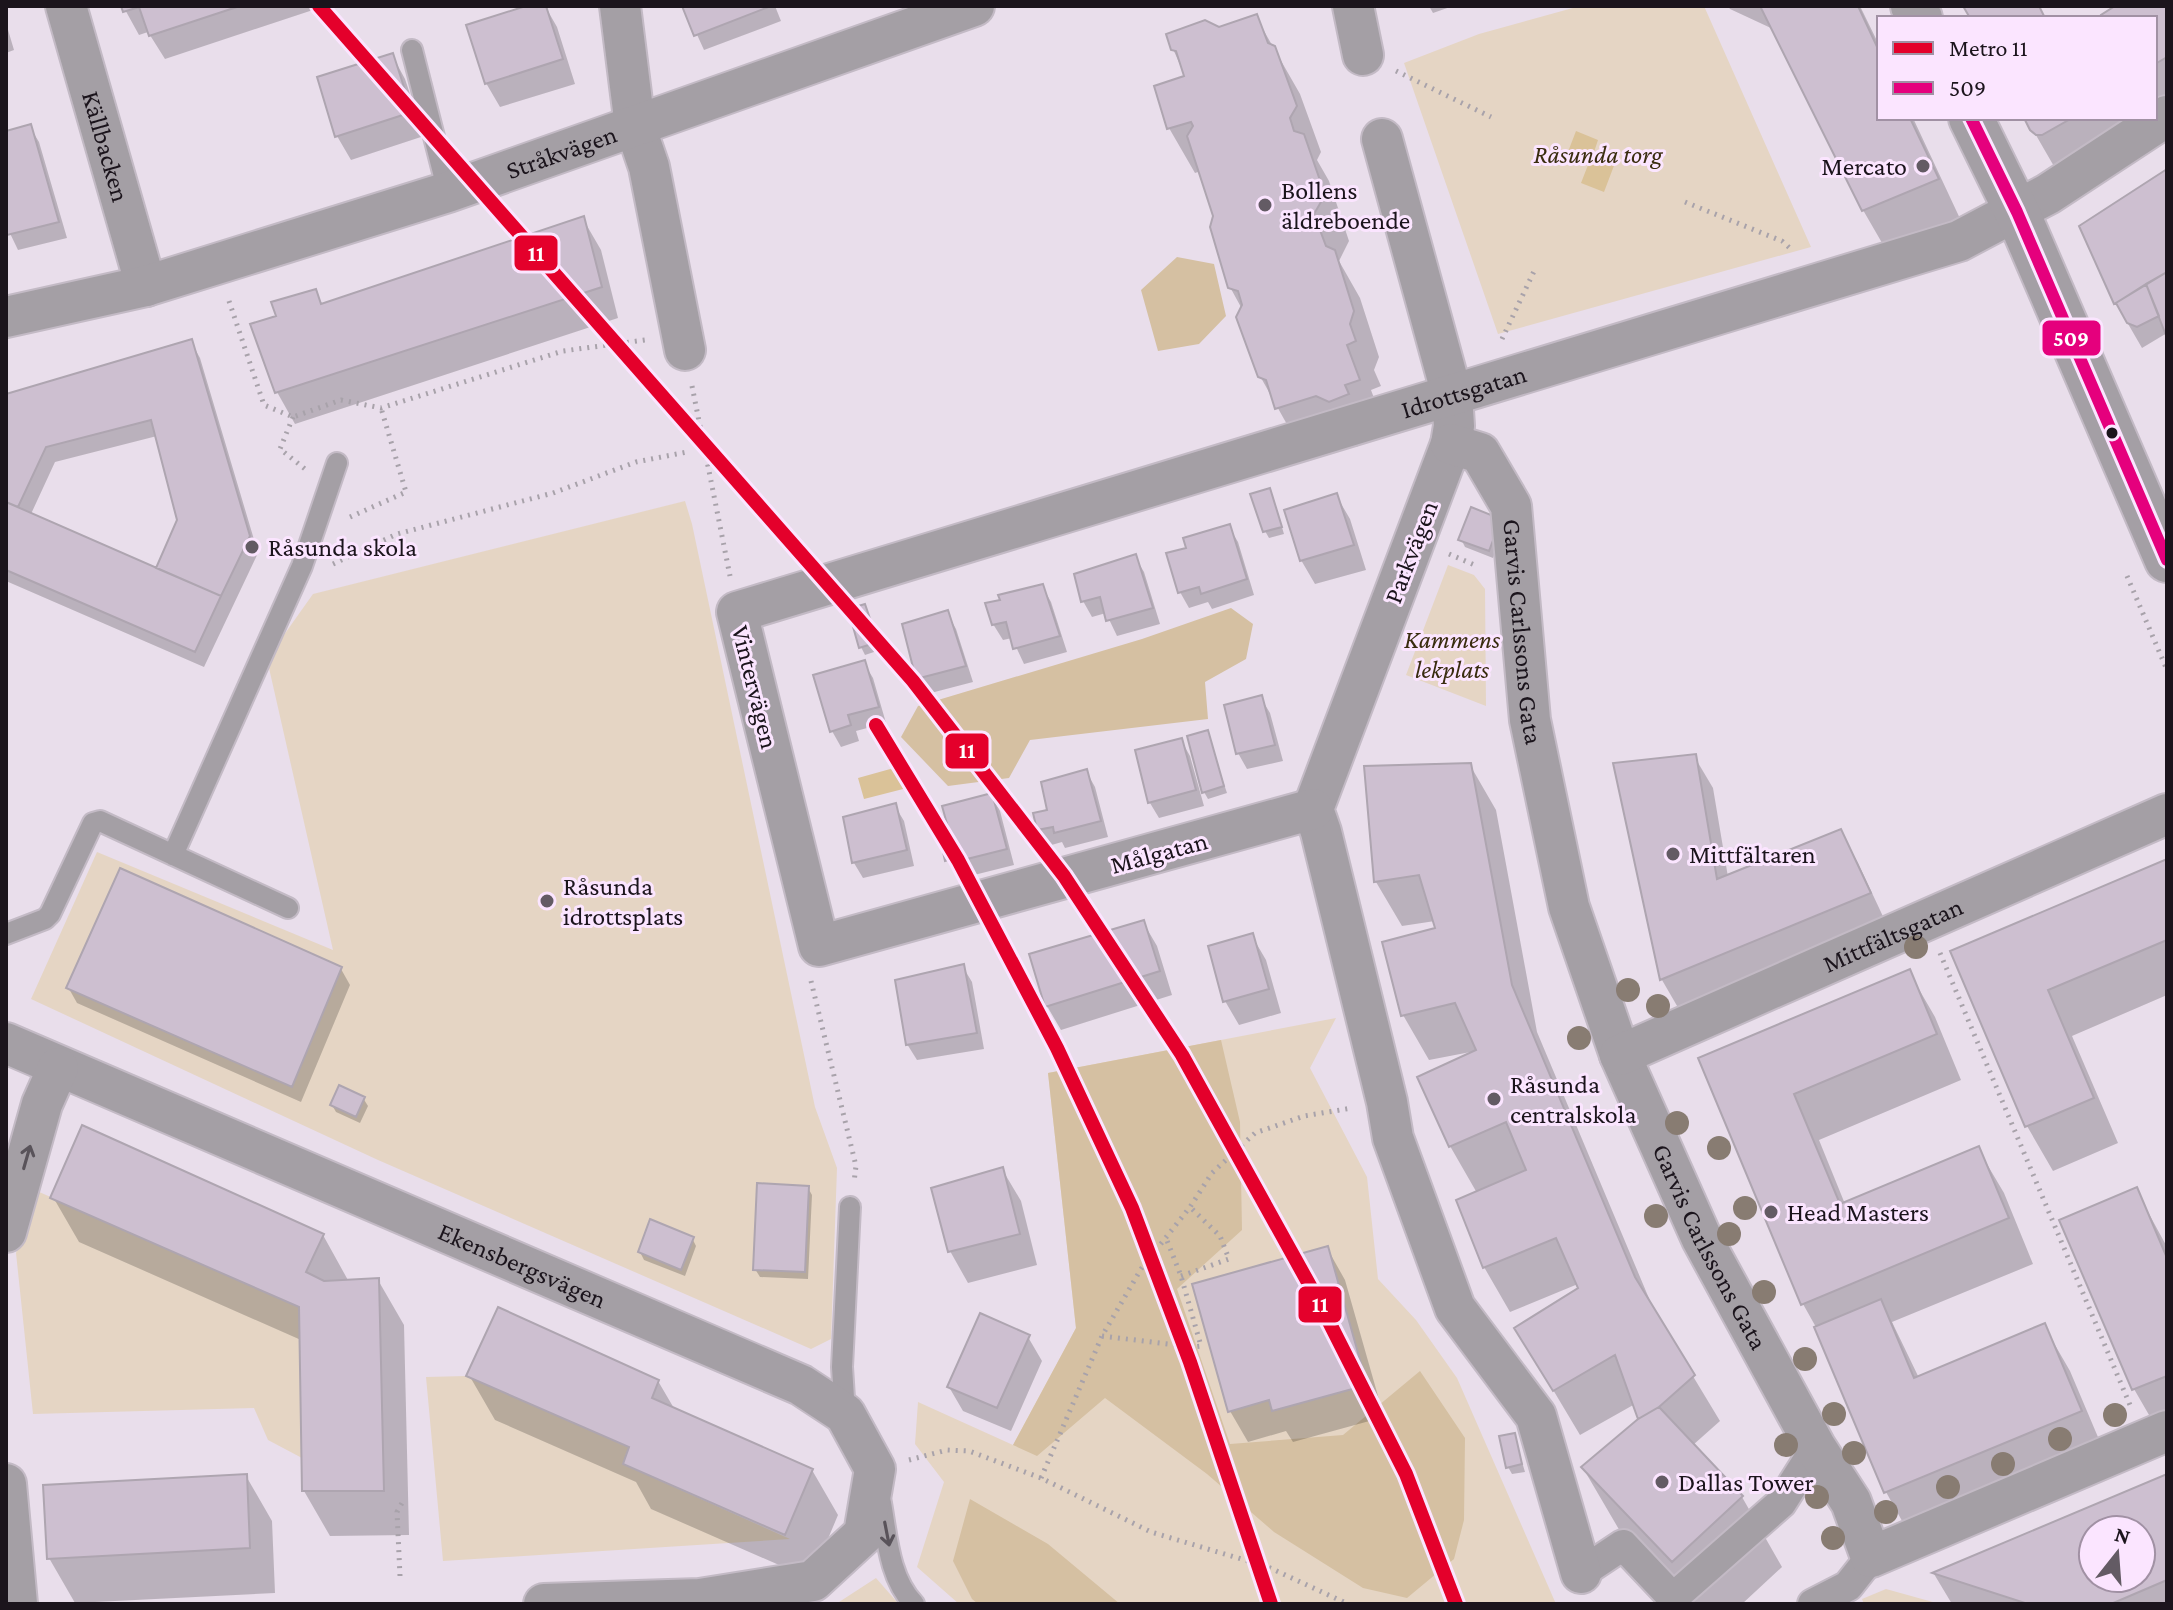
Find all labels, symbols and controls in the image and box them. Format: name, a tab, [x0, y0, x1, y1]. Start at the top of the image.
legend	[1877, 16, 2157, 120]
text: Metro 11	[1949, 34, 2028, 61]
text: 509	[1949, 74, 1986, 101]
street label: Källbacken	[76, 88, 136, 205]
street label: Stråkvägen	[502, 119, 621, 185]
park label: Råsunda torg	[1534, 140, 1664, 169]
place label: Mercato	[1821, 152, 1907, 181]
marker: Mercato	[1914, 157, 1932, 175]
place label: Bollens äldreboende	[1281, 176, 1410, 235]
marker: Bollens äldreboende	[1256, 196, 1274, 214]
line badge: 11	[513, 234, 559, 272]
text: 11	[528, 241, 544, 266]
line badge: 509	[2041, 319, 2102, 357]
text: 509	[2053, 326, 2089, 351]
street label: Idrottsgatan	[1398, 359, 1530, 424]
unlabelled marker	[2104, 425, 2120, 441]
street label: Parkvägen	[1378, 497, 1444, 607]
street label: Garvis Carlssons Gata	[1498, 518, 1549, 747]
place label: Råsunda skola	[268, 533, 417, 562]
marker: Råsunda skola	[243, 538, 261, 556]
street label: Vintervägen	[726, 622, 784, 752]
park label: Kammens lekplats	[1404, 625, 1500, 684]
line badge: 11	[944, 732, 990, 770]
text: 11	[959, 738, 975, 763]
street label: Målgatan	[1107, 826, 1211, 880]
place label: Mittfältaren	[1689, 840, 1816, 869]
marker: Mittfältaren	[1664, 845, 1682, 863]
place label: Råsunda idrottsplats	[563, 872, 683, 931]
street label: Mittfältsgatan	[1818, 891, 1967, 978]
marker: Råsunda idrottsplats	[538, 892, 556, 910]
place label: Råsunda centralskola	[1510, 1070, 1636, 1129]
marker: Råsunda centralskola	[1485, 1090, 1503, 1108]
street label: Garvis Carlssons Gata	[1647, 1139, 1774, 1354]
one-way arrow	[21, 1144, 36, 1170]
place label: Head Masters	[1787, 1198, 1929, 1227]
marker: Head Masters	[1762, 1203, 1780, 1221]
street label: Ekensbergsvägen	[434, 1216, 611, 1314]
line badge: 11	[1297, 1285, 1343, 1324]
text: 11	[1312, 1292, 1328, 1317]
place label: Dallas Tower	[1678, 1468, 1814, 1497]
marker: Dallas Tower	[1653, 1473, 1671, 1491]
north arrow	[2077, 1514, 2157, 1594]
one-way arrow	[880, 1521, 895, 1546]
text: N	[2112, 1521, 2134, 1549]

